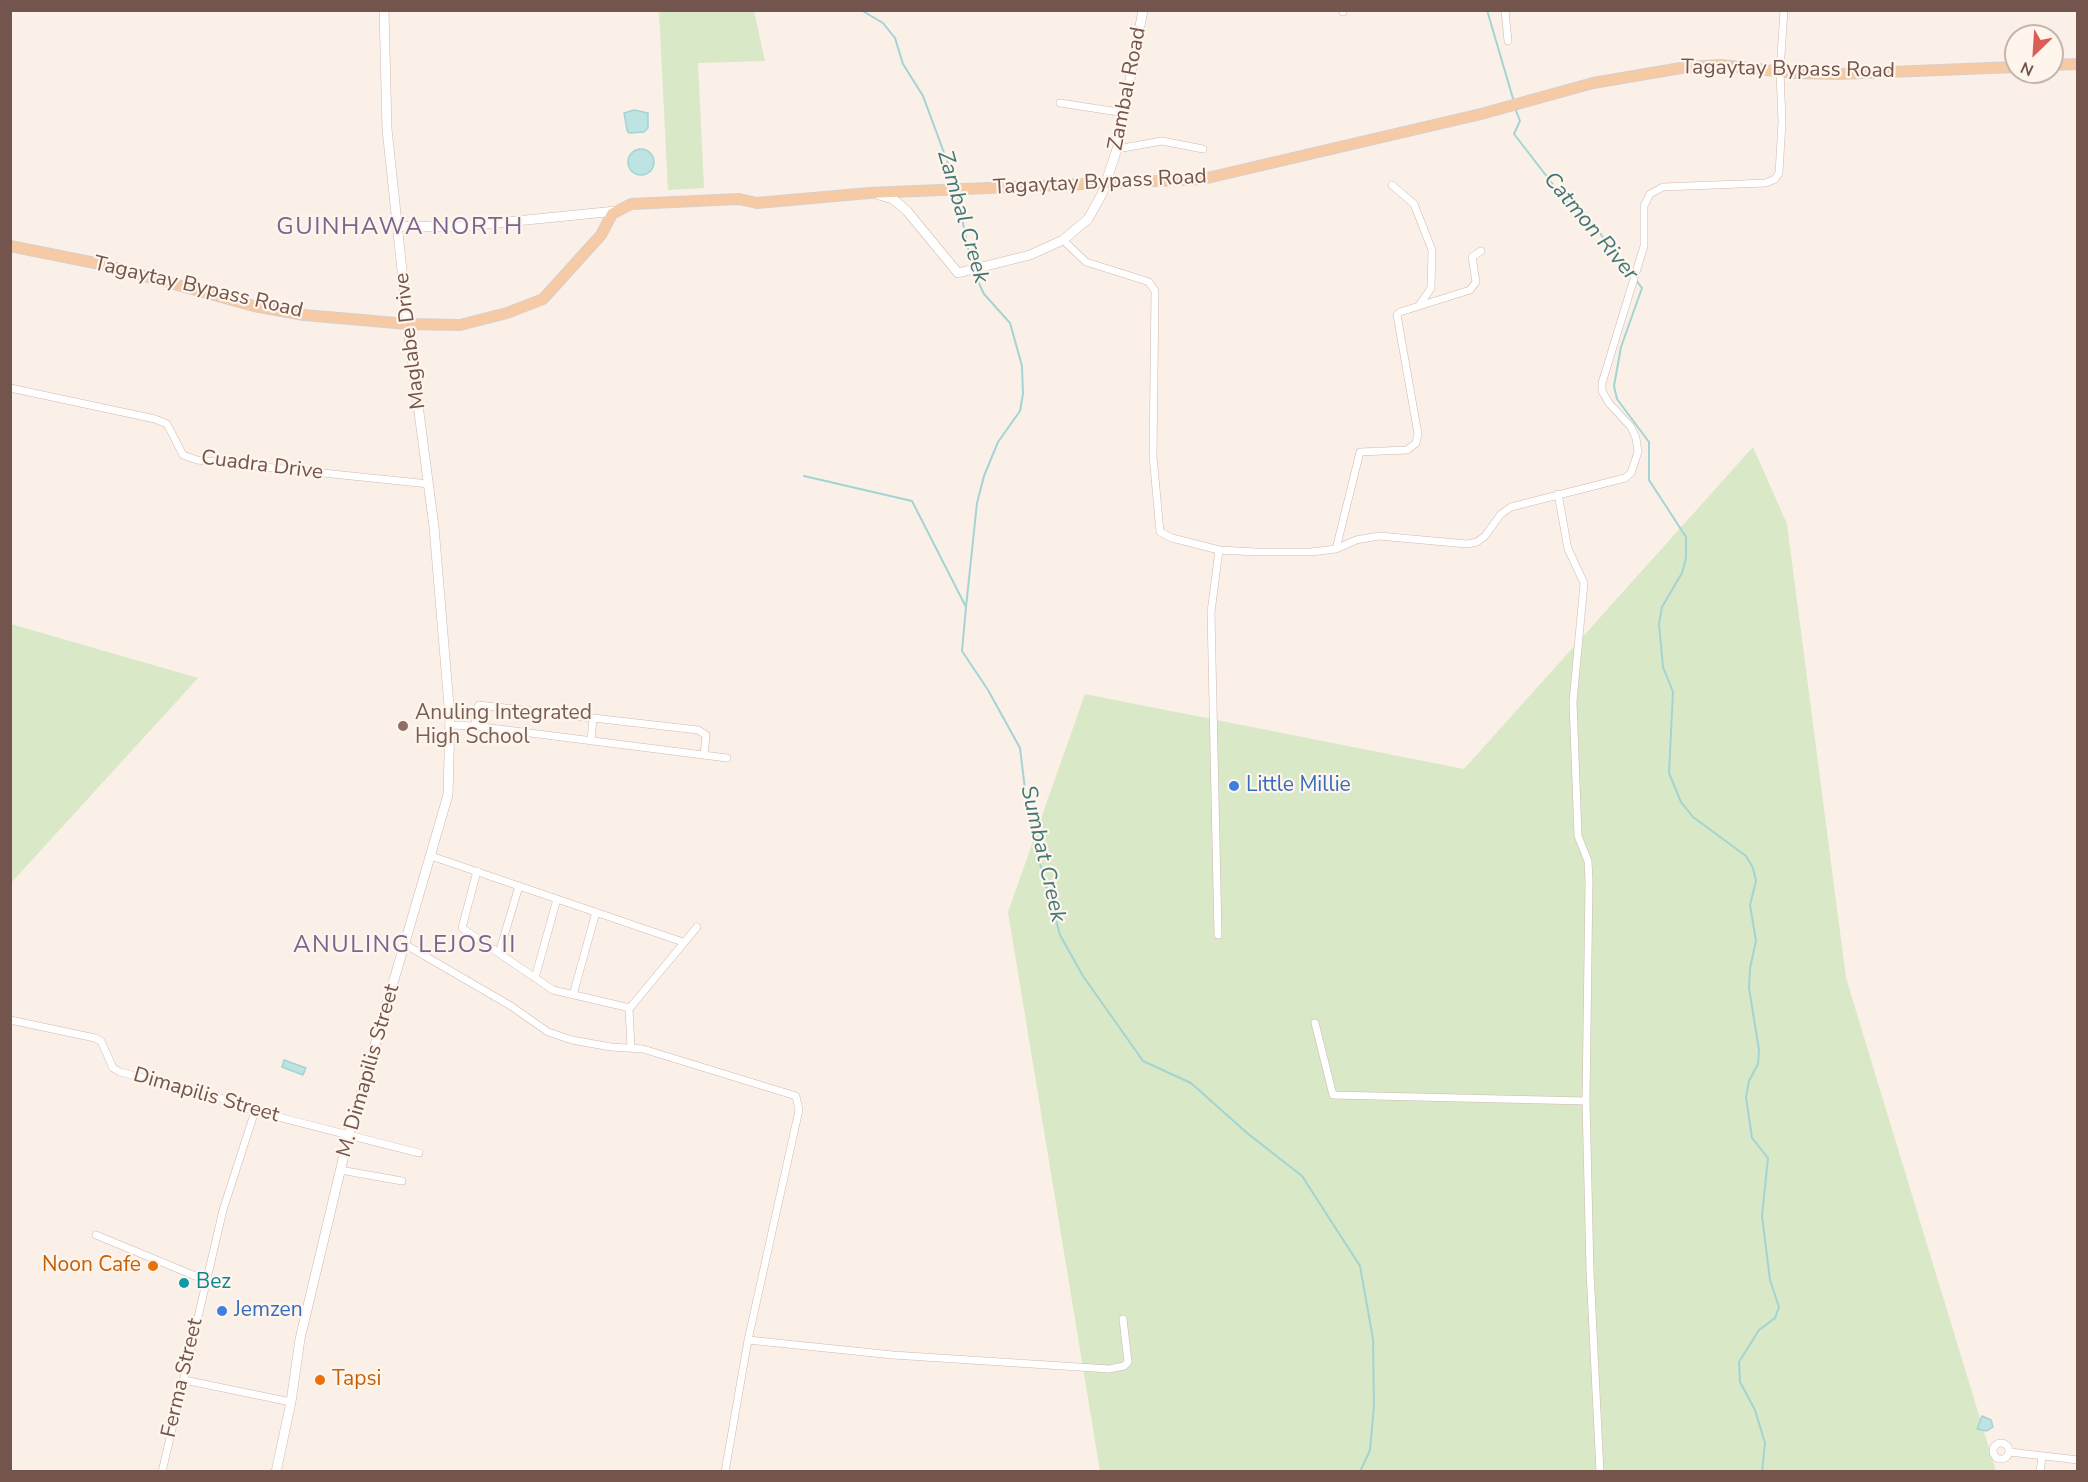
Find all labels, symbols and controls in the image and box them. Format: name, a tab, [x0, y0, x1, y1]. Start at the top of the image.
north arrow	[2004, 24, 2064, 84]
street label: Zambal Road	[1104, 25, 1152, 153]
street label: Tagaytay Bypass Road	[1681, 56, 1895, 84]
text: N	[2017, 56, 2037, 81]
water label: Zambal Creek	[930, 148, 994, 286]
street label: Tagaytay Bypass Road	[993, 165, 1207, 201]
water label: Catmon River	[1537, 167, 1643, 287]
district label: GUINHAWA NORTH	[276, 214, 524, 242]
street label: Tagaytay Bypass Road	[91, 252, 305, 324]
street label: Maglabe Drive	[390, 271, 432, 411]
street label: Cuadra Drive	[200, 446, 324, 486]
place label: Anuling Integrated High School	[415, 701, 592, 751]
marker: Anuling Integrated High School	[396, 719, 410, 733]
place label: Little Millie	[1246, 773, 1351, 799]
marker: Little Millie	[1227, 779, 1241, 793]
water label: Sumbat Creek	[1013, 783, 1071, 925]
district label: ANULING LEJOS II	[293, 932, 517, 960]
street label: M. Dimapilis Street	[332, 982, 406, 1160]
street label: Dimapilis Street	[130, 1063, 282, 1129]
place label: Noon Cafe	[42, 1253, 141, 1279]
marker: Noon Cafe	[146, 1259, 160, 1273]
place label: Bez	[196, 1270, 231, 1296]
marker: Bez	[177, 1276, 191, 1290]
place label: Jemzen	[234, 1298, 303, 1324]
marker: Jemzen	[215, 1304, 229, 1318]
street label: Ferma Street	[157, 1316, 209, 1440]
place label: Tapsi	[332, 1367, 381, 1393]
marker: Tapsi	[313, 1373, 327, 1387]

